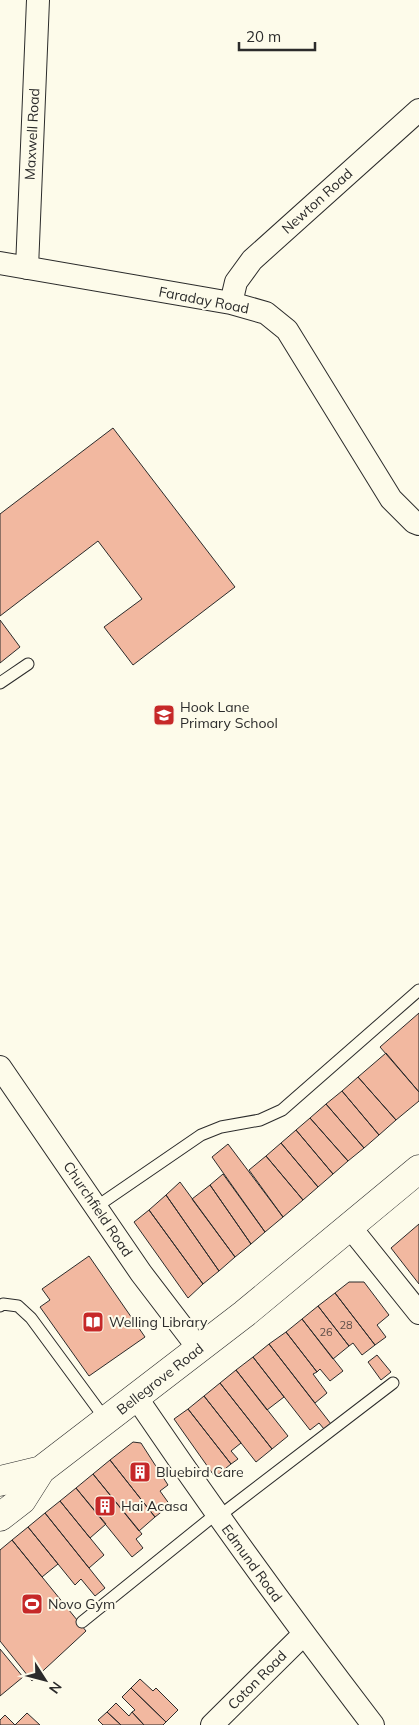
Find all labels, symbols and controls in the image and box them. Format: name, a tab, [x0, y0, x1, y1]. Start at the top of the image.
scale bar	[239, 20, 315, 52]
text: 20 m	[246, 27, 281, 46]
street label: Maxwell Road	[21, 88, 43, 180]
street label: Newton Road	[278, 164, 356, 238]
street label: Faraday Road	[157, 282, 251, 318]
place label: Hook Lane Primary School	[180, 698, 278, 732]
school or university icon: Hook Lane Primary School	[152, 703, 176, 727]
street label: Churchfield Road	[59, 1158, 137, 1260]
library icon: Welling Library	[81, 1310, 105, 1334]
place label: Welling Library	[109, 1313, 208, 1331]
house number: 28	[339, 1318, 353, 1332]
house number: 26	[319, 1325, 333, 1339]
street label: Bellegrove Road	[113, 1339, 207, 1419]
building icon: Bluebird Care	[128, 1460, 152, 1484]
place label: Bluebird Care	[156, 1463, 244, 1481]
building icon: Hai Acasa	[93, 1494, 117, 1518]
place label: Hai Acasa	[121, 1497, 188, 1515]
street label: Edmund Road	[218, 1521, 286, 1605]
sports icon: Novo Gym	[20, 1592, 44, 1616]
place label: Novo Gym	[48, 1595, 115, 1613]
street label: Coton Road	[224, 1647, 290, 1713]
north arrow	[20, 1655, 70, 1705]
text: N	[45, 1678, 66, 1697]

